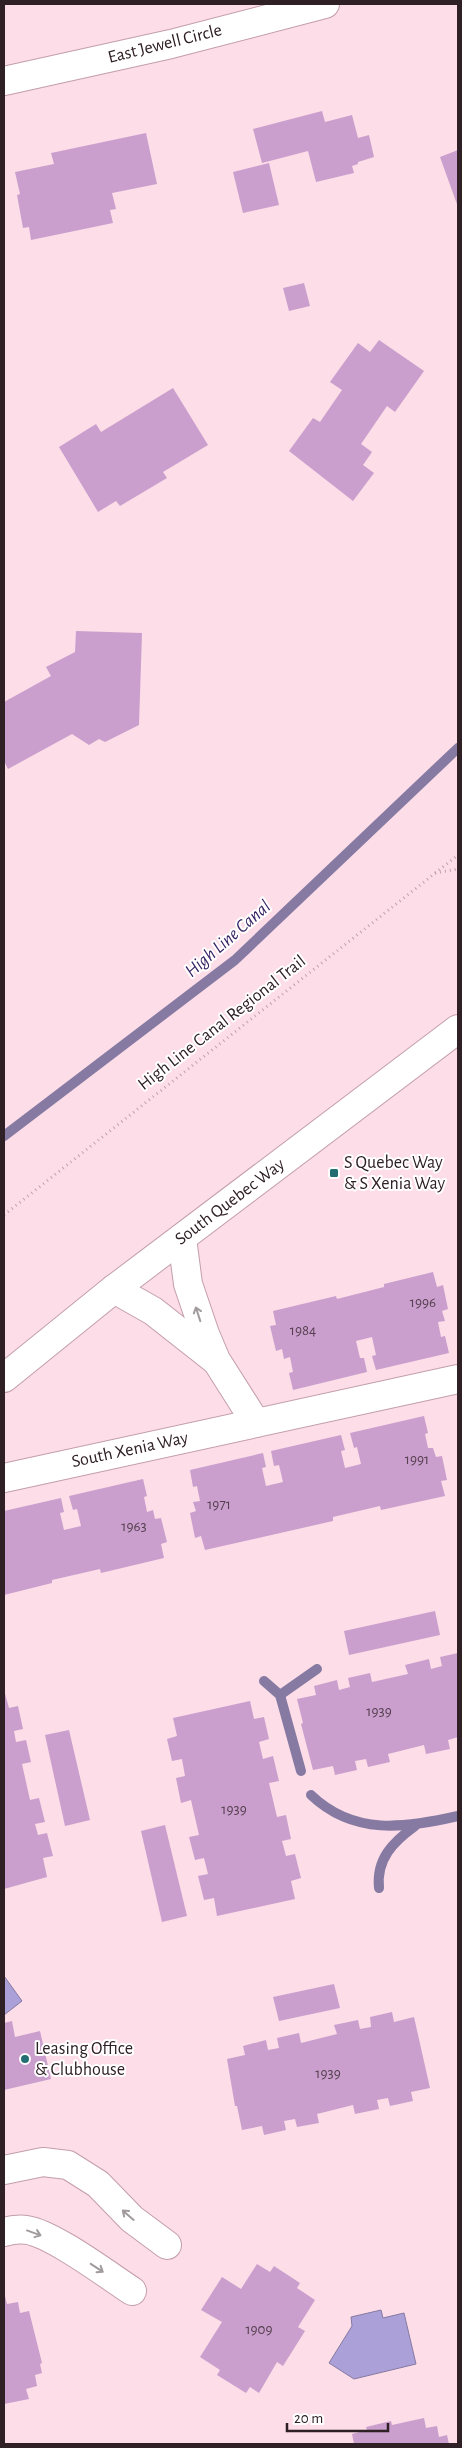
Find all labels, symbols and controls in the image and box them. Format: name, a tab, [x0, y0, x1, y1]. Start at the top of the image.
street label: East Jewell Circle	[106, 21, 224, 67]
water label: High Line Canal	[182, 897, 275, 981]
street label: High Line Canal Regional Trail	[135, 952, 309, 1094]
place label: S Quebec Way & S Xenia Way	[344, 1154, 446, 1193]
street label: South Quebec Way	[172, 1155, 288, 1249]
marker: S Quebec Way & S Xenia Way	[328, 1167, 340, 1179]
house number: 1996	[410, 1295, 436, 1310]
one-way arrow	[193, 1306, 203, 1322]
house number: 1984	[290, 1323, 316, 1338]
street label: South Xenia Way	[70, 1429, 190, 1471]
house number: 1991	[405, 1452, 429, 1467]
house number: 1971	[207, 1497, 231, 1512]
house number: 1963	[121, 1519, 147, 1534]
house number: 1939	[366, 1704, 392, 1719]
house number: 1939	[221, 1802, 247, 1817]
place label: Leasing Office & Clubhouse	[35, 2040, 133, 2079]
marker: Leasing Office & Clubhouse	[19, 2053, 31, 2065]
house number: 1939	[315, 2066, 341, 2081]
one-way arrow	[121, 2210, 134, 2221]
one-way arrow	[26, 2229, 41, 2238]
one-way arrow	[90, 2264, 104, 2274]
house number: 1909	[245, 2322, 273, 2337]
scale bar	[287, 2400, 388, 2432]
text: 20 m	[294, 2411, 323, 2426]

